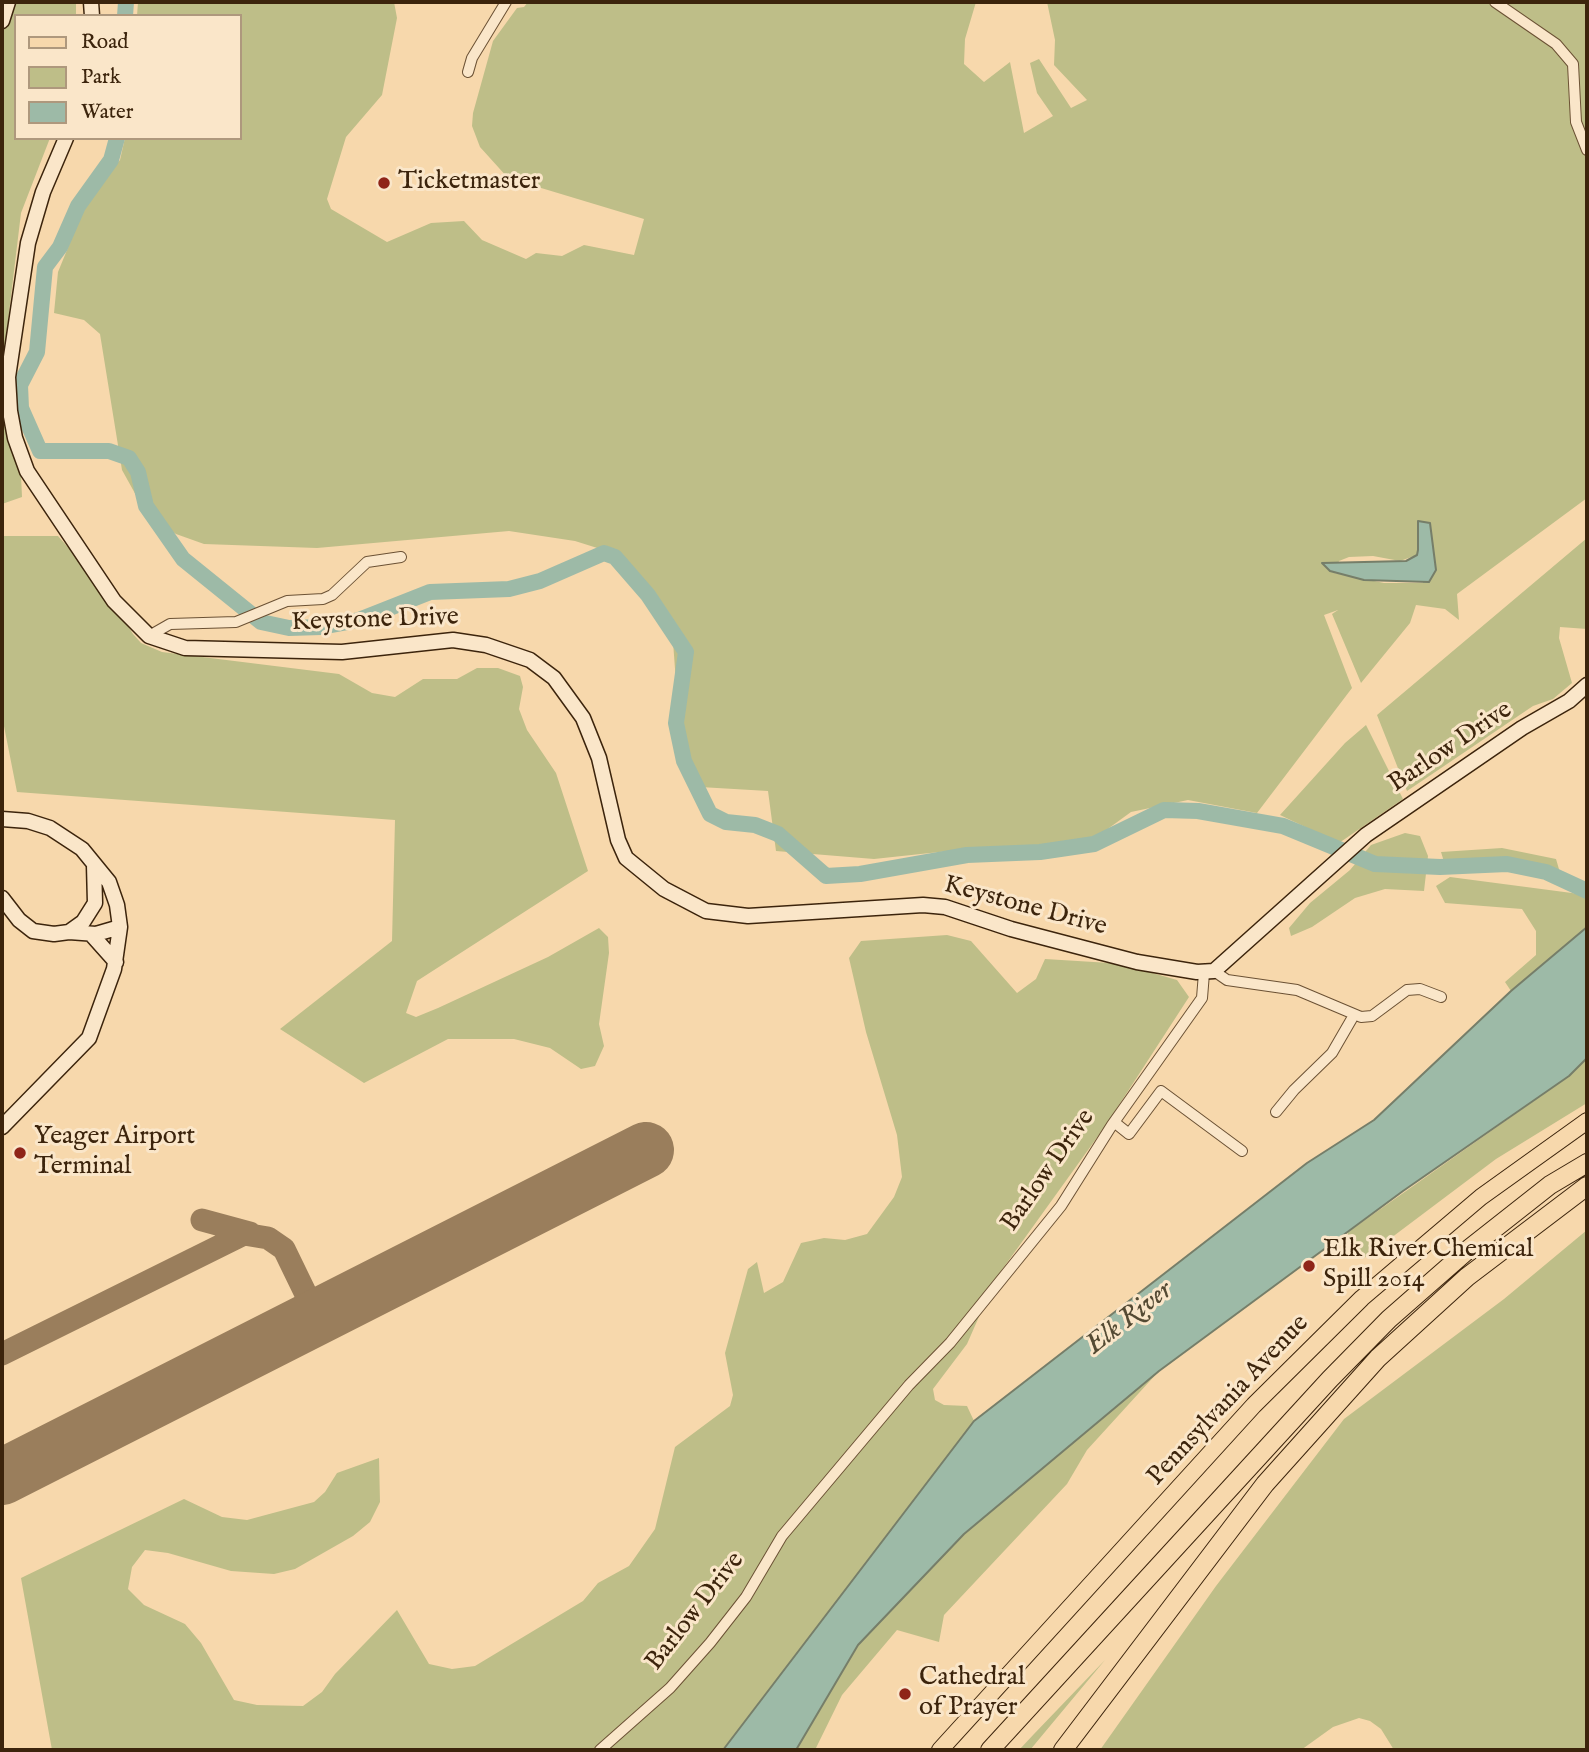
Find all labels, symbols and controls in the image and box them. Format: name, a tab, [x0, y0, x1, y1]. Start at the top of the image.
legend	[14, 14, 242, 140]
text: Road	[81, 29, 128, 56]
text: Park	[81, 64, 121, 91]
text: Water	[81, 99, 133, 126]
place label: Ticketmaster	[398, 167, 540, 199]
marker: Ticketmaster	[376, 175, 392, 191]
street label: Keystone Drive	[291, 602, 459, 640]
street label: Barlow Drive	[1383, 695, 1519, 801]
street label: Keystone Drive	[940, 870, 1110, 944]
street label: Barlow Drive	[995, 1104, 1103, 1238]
place label: Yeager Airport Terminal	[34, 1122, 195, 1184]
marker: Yeager Airport Terminal	[12, 1145, 28, 1161]
place label: Elk River Chemical Spill 2014	[1323, 1235, 1533, 1296]
marker: Elk River Chemical Spill 2014	[1301, 1258, 1317, 1274]
water label: Elk River	[1080, 1275, 1180, 1363]
street label: Pennsylvania Avenue	[1142, 1309, 1316, 1493]
street label: Barlow Drive	[640, 1546, 752, 1678]
place label: Cathedral of Prayer	[919, 1663, 1025, 1724]
marker: Cathedral of Prayer	[897, 1686, 913, 1702]

